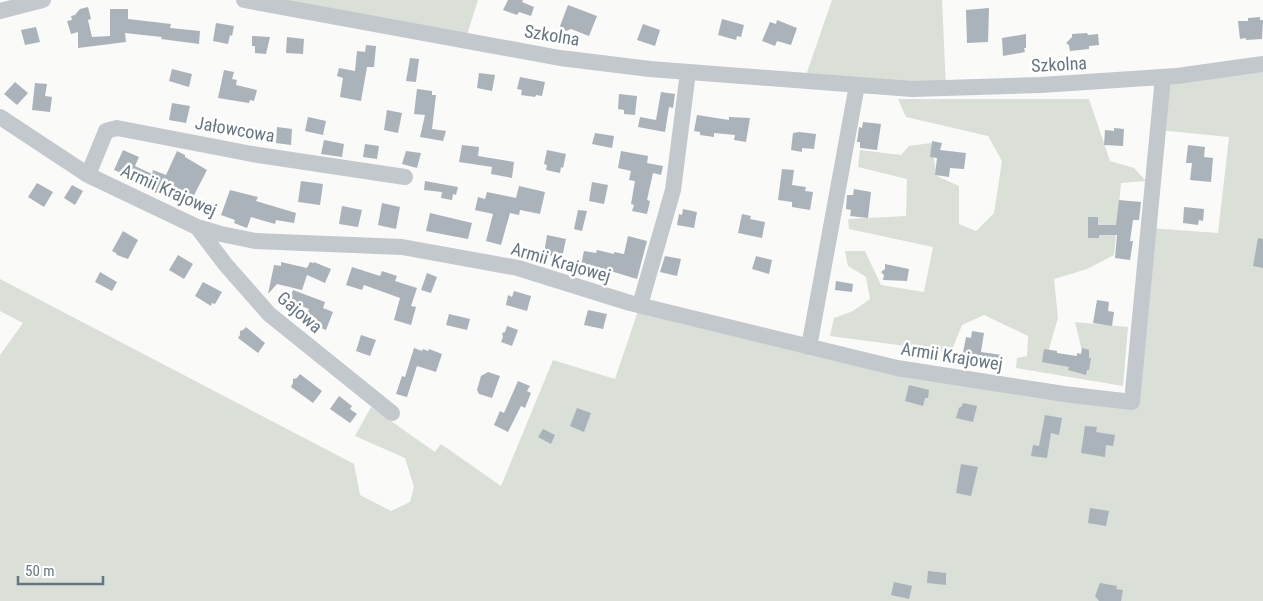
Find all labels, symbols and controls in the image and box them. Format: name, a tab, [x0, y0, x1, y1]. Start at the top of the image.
street label: Szkolna	[523, 20, 581, 50]
street label: Szkolna	[1031, 52, 1087, 76]
street label: Jałowcowa	[194, 112, 276, 146]
street label: Armii Krajowej	[118, 160, 220, 220]
street label: Armii Krajowej	[509, 238, 613, 286]
street label: Gajowa	[273, 287, 327, 337]
street label: Armii Krajowej	[900, 338, 1004, 374]
scale bar	[18, 554, 102, 586]
text: 50 m	[25, 562, 55, 580]

